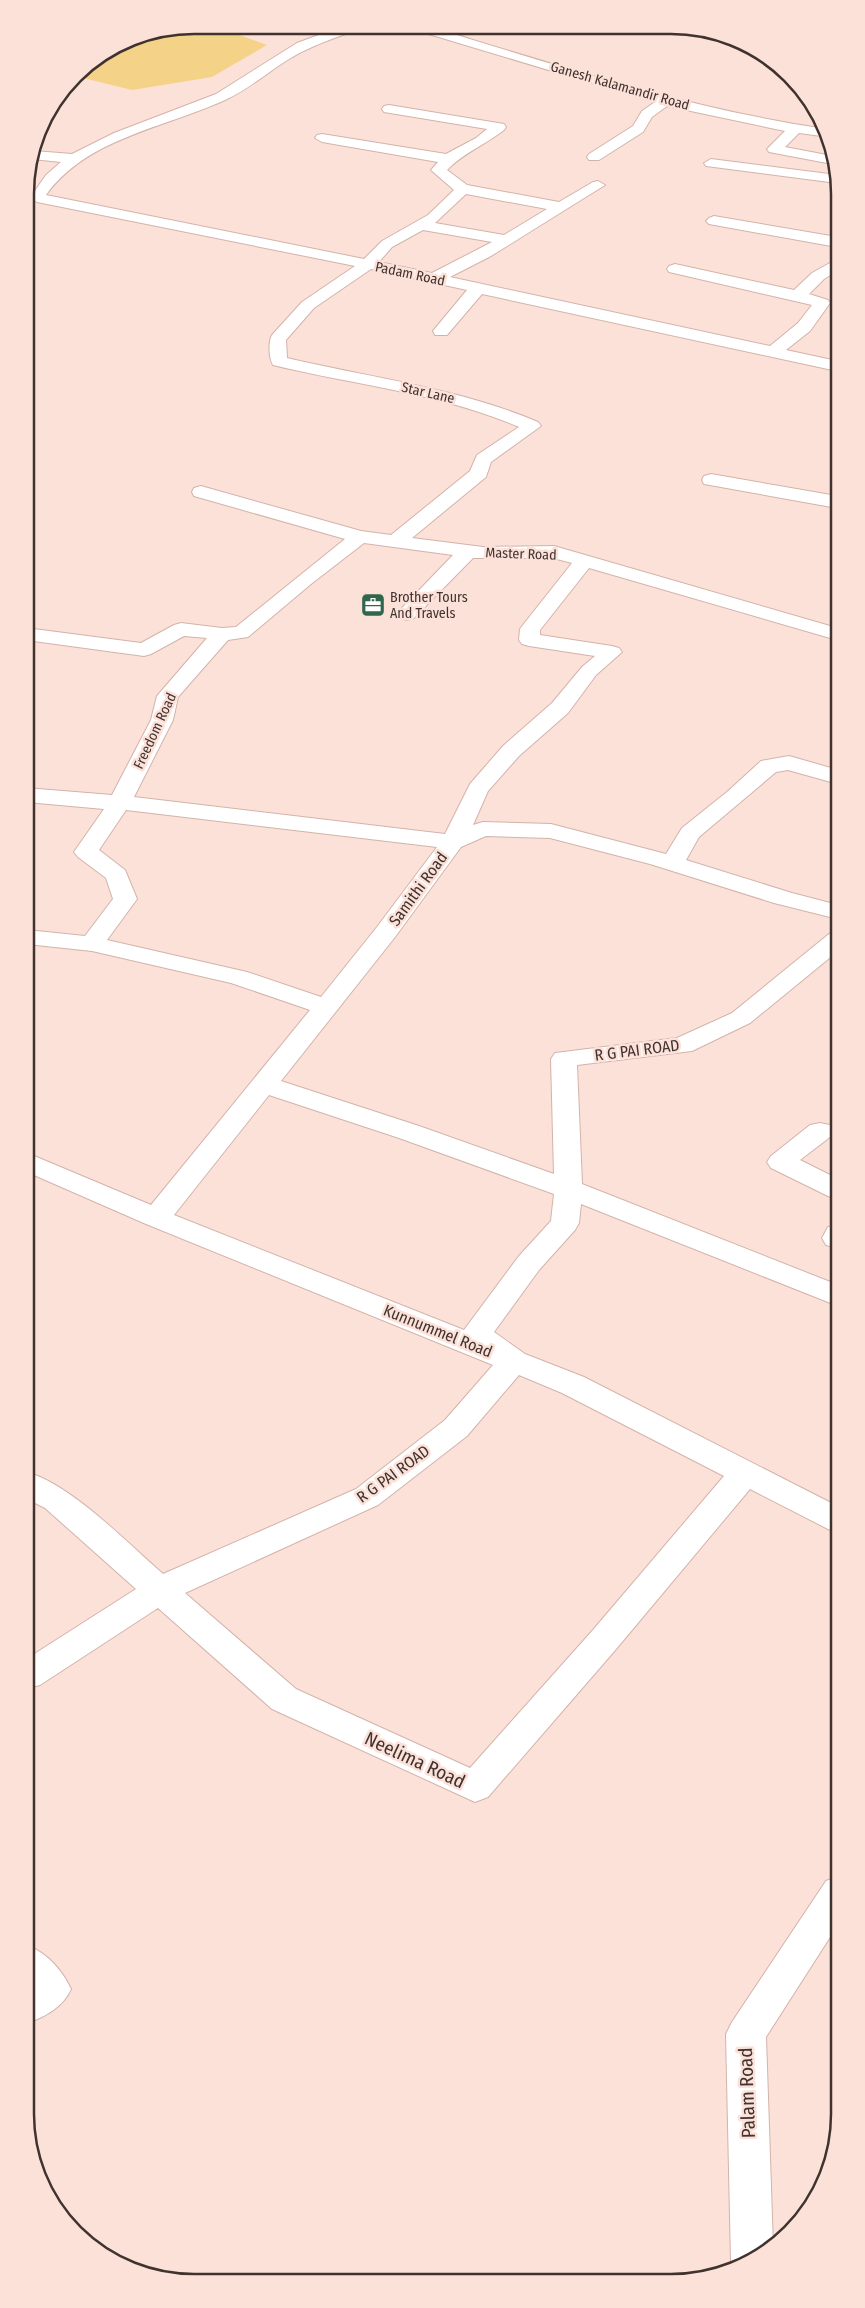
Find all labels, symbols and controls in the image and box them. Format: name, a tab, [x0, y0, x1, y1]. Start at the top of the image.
street label: Ganesh Kalamandir Road	[549, 58, 691, 114]
street label: Padam Road	[374, 258, 446, 290]
street label: Star Lane	[400, 379, 456, 407]
street label: Master Road	[485, 544, 557, 564]
place label: Brother Tours And Travels	[390, 589, 468, 622]
office icon: Brother Tours And Travels	[360, 592, 386, 618]
street label: Freedom Road	[130, 690, 180, 772]
street label: Samithi Road	[385, 848, 451, 930]
street label: R G PAI ROAD	[593, 1035, 681, 1065]
street label: Kunnummel Road	[381, 1301, 495, 1361]
street label: R G PAI ROAD	[353, 1441, 433, 1507]
street label: Neelima Road	[361, 1727, 469, 1793]
street label: Palam Road	[734, 2047, 760, 2139]

